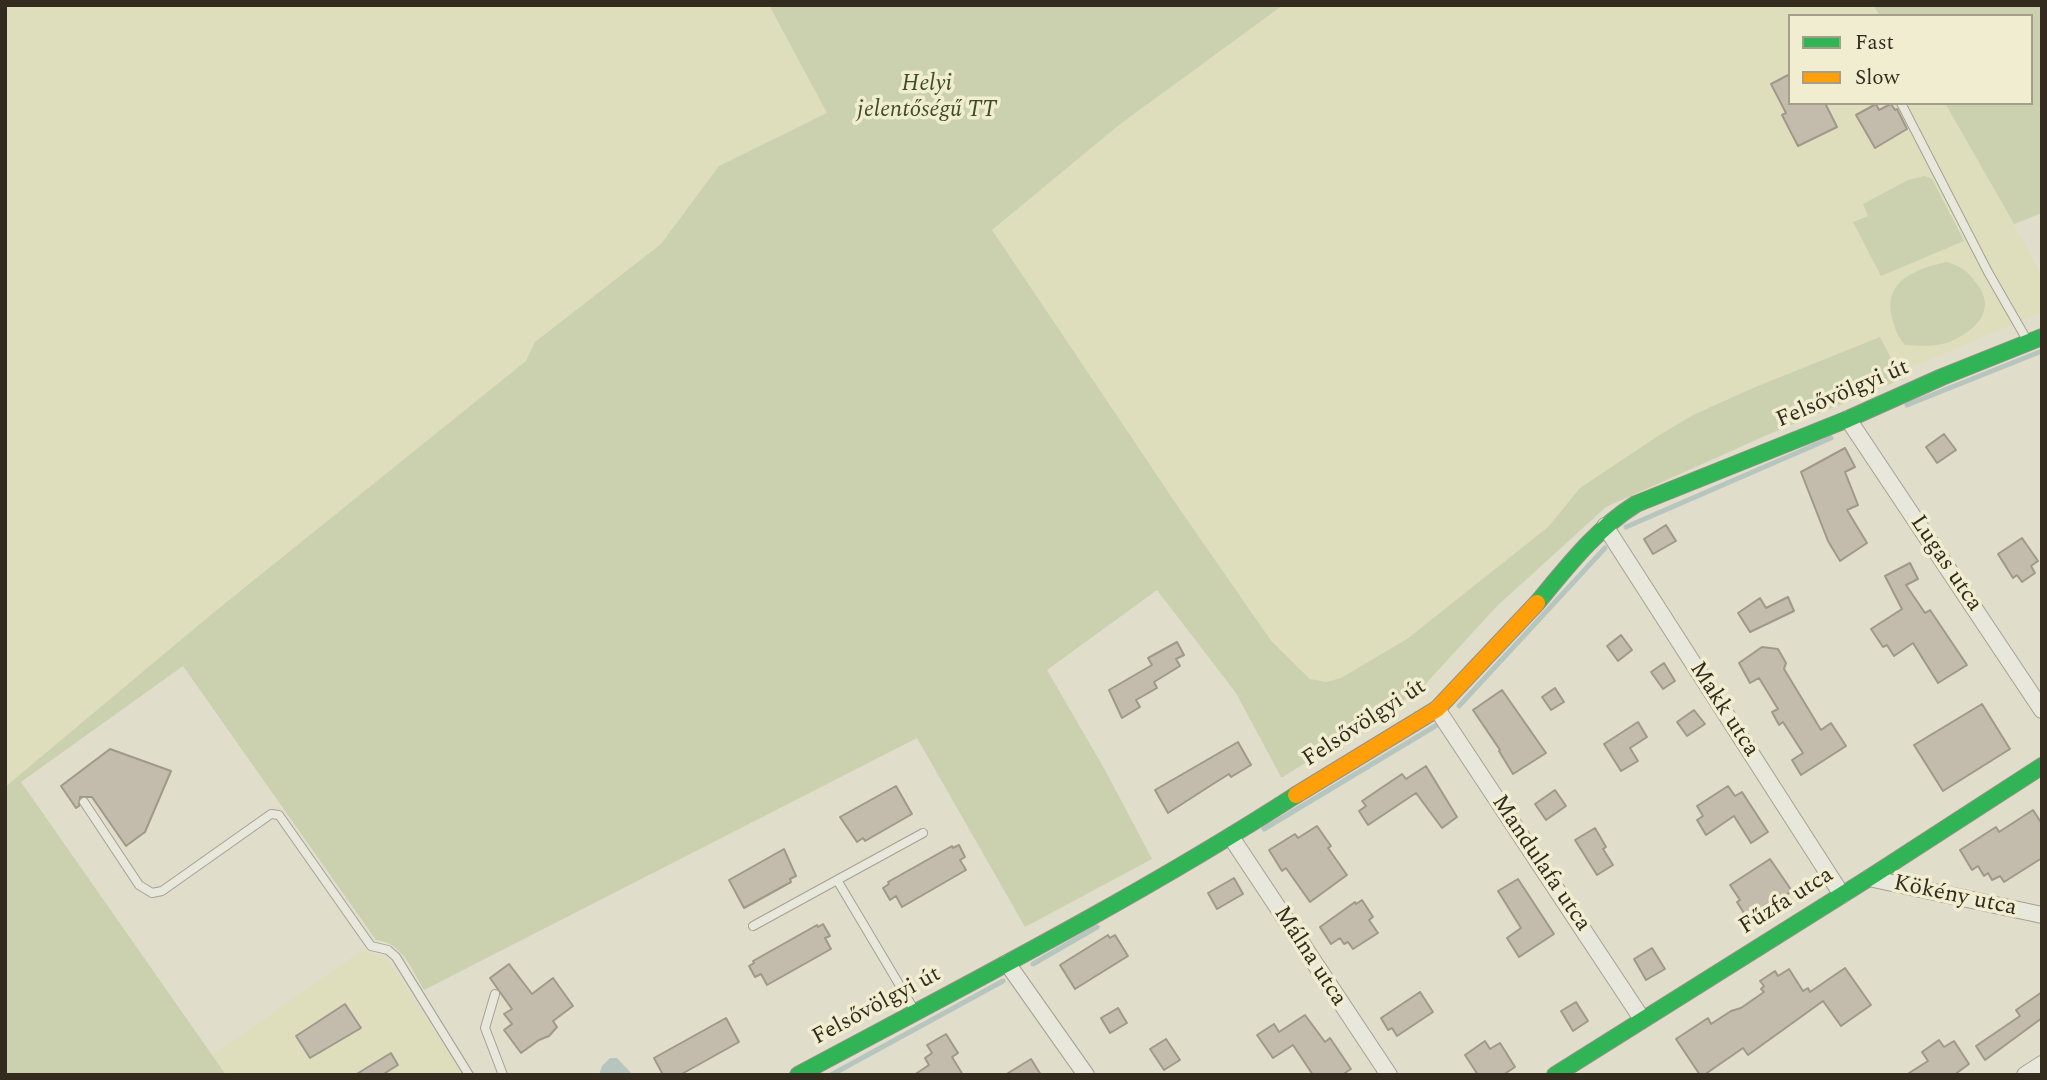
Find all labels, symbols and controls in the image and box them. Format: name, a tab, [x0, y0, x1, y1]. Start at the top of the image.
legend	[1788, 14, 2033, 105]
text: Fast	[1855, 27, 1894, 59]
text: Slow	[1855, 62, 1899, 94]
park label: Helyi jelentőségű TT	[857, 71, 997, 125]
street label: Felsővölgyi út	[1772, 355, 1914, 435]
street label: Lugas utca	[1903, 511, 1987, 617]
street label: Makk utca	[1682, 657, 1764, 763]
street label: Felsővölgyi út	[1298, 674, 1432, 774]
street label: Mandulafa utca	[1484, 791, 1596, 937]
street label: Fűzfa utca	[1735, 862, 1839, 942]
street label: Kökény utca	[1891, 870, 2019, 924]
street label: Málna utca	[1267, 902, 1351, 1012]
street label: Felsővölgyi út	[808, 962, 946, 1052]

